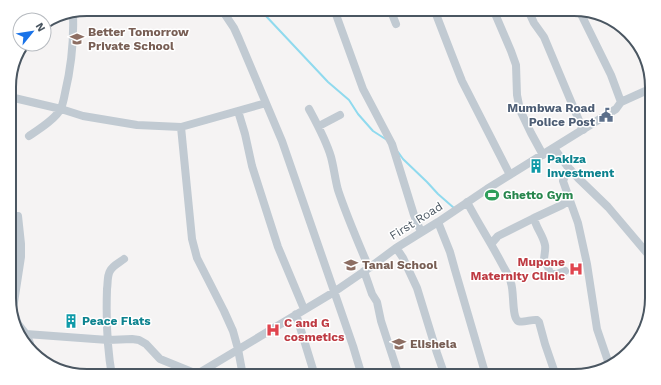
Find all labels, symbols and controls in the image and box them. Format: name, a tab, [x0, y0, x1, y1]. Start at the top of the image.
north arrow	[12, 12, 52, 52]
text: N	[33, 20, 48, 34]
place label: Better Tomorrow Private School	[88, 25, 189, 53]
school or university icon: Better Tomorrow Private School	[69, 31, 85, 47]
place label: Mumbwa Road Police Post	[507, 101, 596, 129]
public building icon: Mumbwa Road Police Post	[598, 107, 614, 123]
place label: Pakiza Investment	[547, 152, 615, 180]
building icon: Pakiza Investment	[528, 158, 544, 174]
sports icon: Ghetto Gym	[484, 187, 500, 203]
place label: Ghetto Gym	[503, 188, 573, 202]
street label: First Road	[387, 199, 445, 243]
place label: Mupone Maternity Clinic	[471, 255, 565, 283]
school or university icon: Tanai School	[343, 257, 359, 273]
place label: Tanai School	[362, 258, 437, 272]
hospital icon: Mupone Maternity Clinic	[568, 261, 584, 277]
building icon: Peace Flats	[63, 313, 79, 329]
place label: Peace Flats	[82, 314, 151, 328]
place label: C and G cosmetics	[284, 316, 345, 344]
hospital icon: C and G cosmetics	[265, 322, 281, 338]
school or university icon: Elishela	[391, 336, 407, 352]
place label: Elishela	[410, 337, 457, 351]

